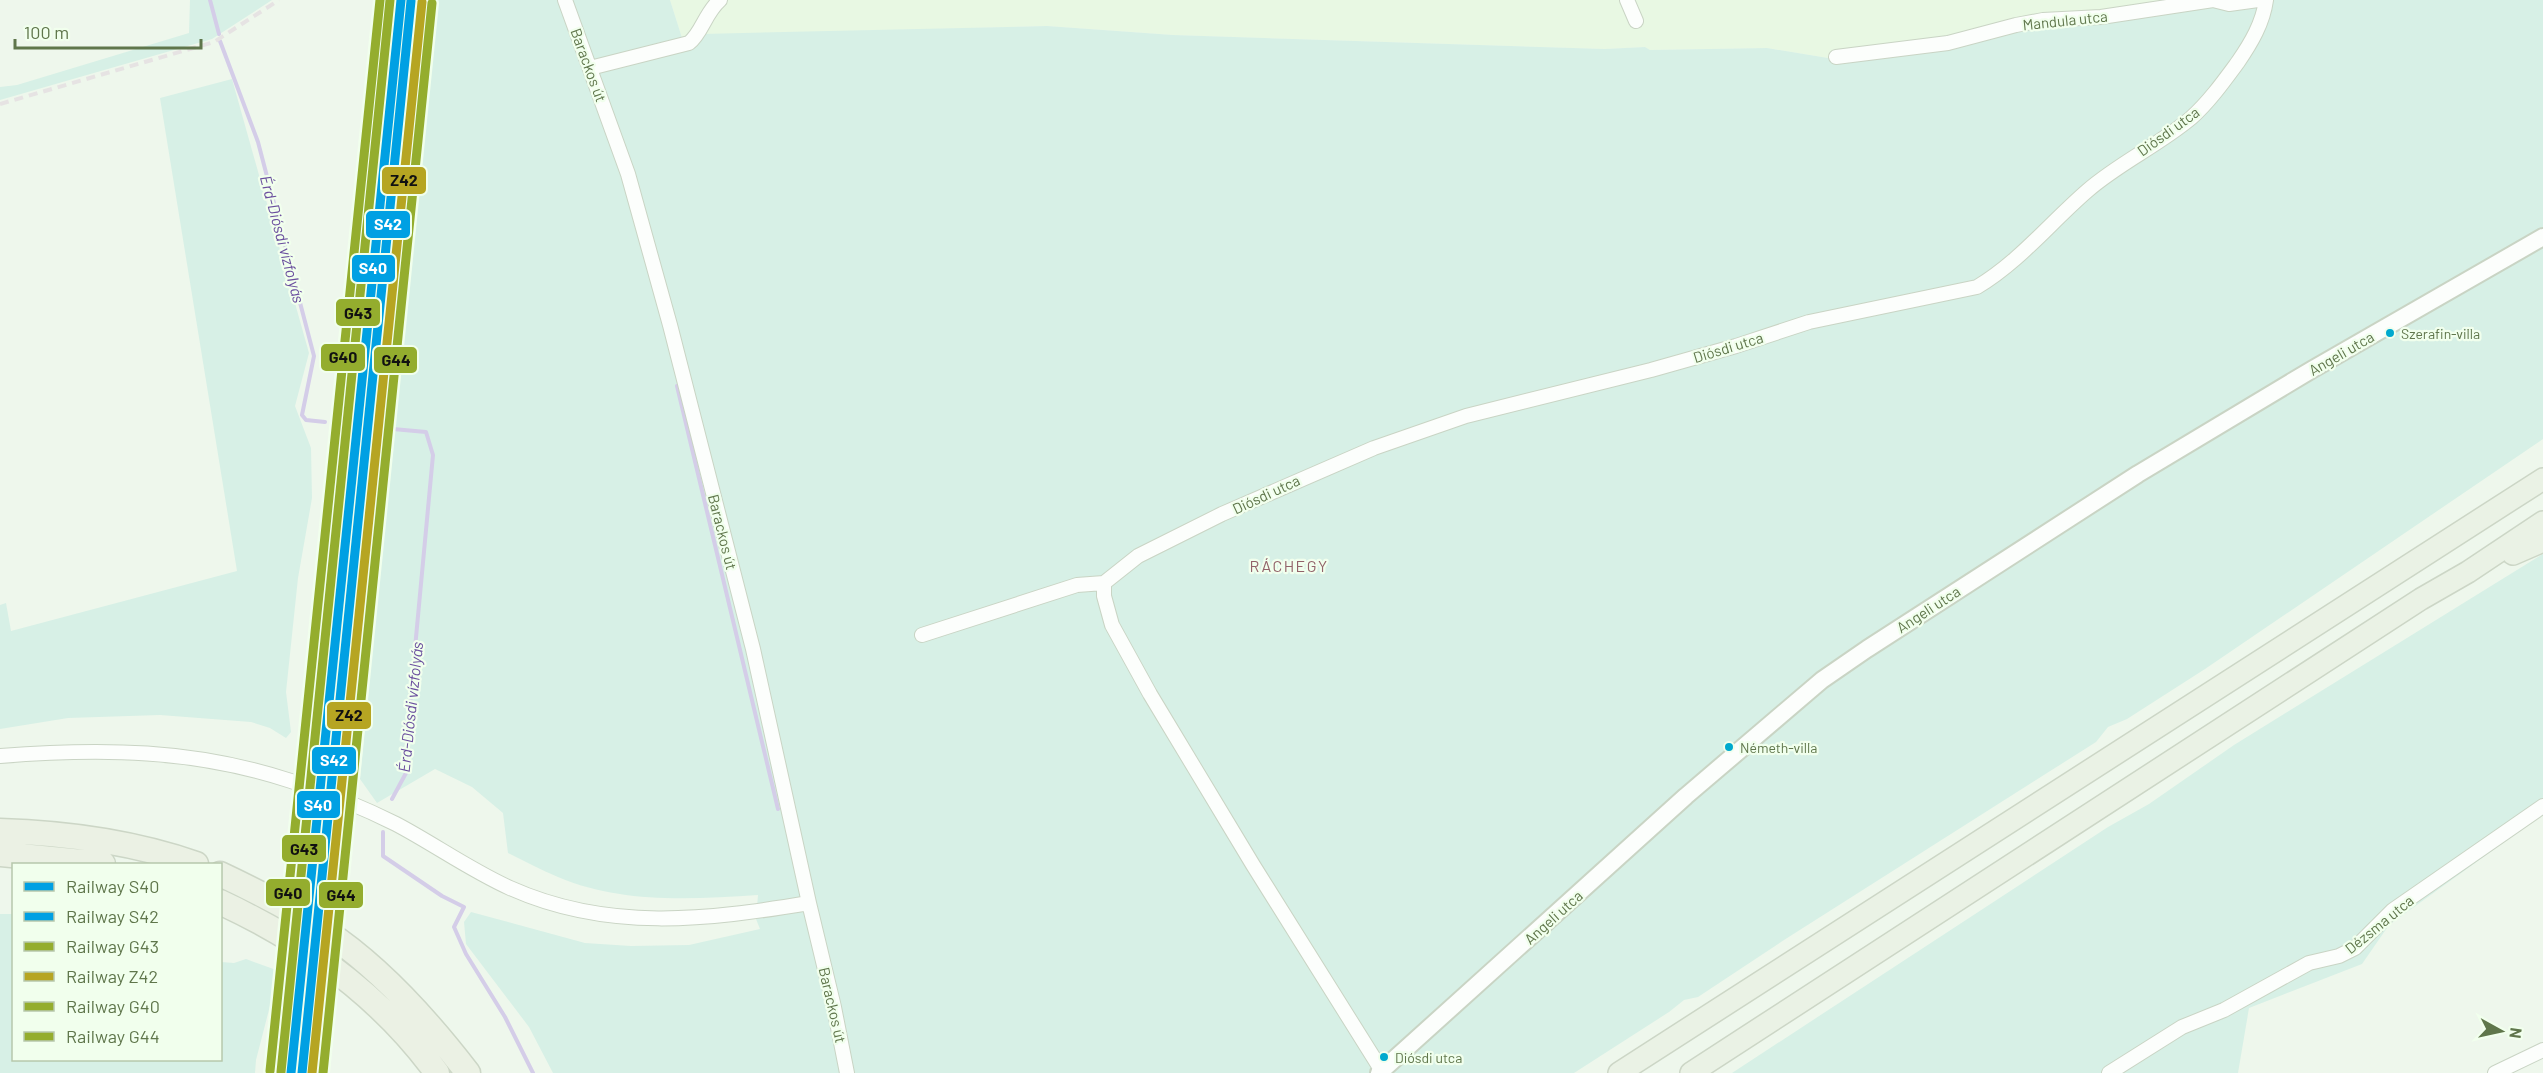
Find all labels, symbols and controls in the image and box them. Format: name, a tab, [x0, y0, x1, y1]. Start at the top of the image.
street label: Mandula utca	[2022, 7, 2108, 33]
scale bar	[15, 12, 201, 50]
text: 100 m	[24, 21, 69, 43]
street label: Barackos út	[567, 26, 611, 104]
street label: Diósdi utca	[2134, 103, 2202, 159]
line badge: Z42	[381, 166, 427, 195]
text: Z42	[390, 170, 418, 189]
water label: Érd-Diósdi vízfolyás	[257, 173, 309, 305]
line badge: S42	[365, 210, 411, 239]
text: S42	[374, 214, 402, 233]
line badge: S40	[351, 254, 396, 283]
text: S40	[359, 258, 387, 277]
line badge: G43	[335, 298, 381, 327]
text: G43	[344, 303, 372, 322]
place label: Szerafin-villa	[2401, 325, 2480, 342]
street label: Angeli utca	[2305, 327, 2377, 379]
marker: Szerafin-villa	[2384, 327, 2396, 339]
street label: Diósdi utca	[1691, 328, 1765, 366]
line badge: G40	[320, 343, 366, 372]
line badge: G44	[373, 346, 418, 374]
text: G40	[329, 347, 357, 366]
text: G44	[381, 350, 411, 369]
street label: Diósdi utca	[1230, 471, 1302, 517]
street label: Barackos út	[705, 492, 741, 572]
district label: RÁCHEGY	[1250, 556, 1328, 575]
street label: Angeli utca	[1893, 582, 1963, 636]
water label: Érd-Diósdi vízfolyás	[394, 640, 426, 773]
line badge: Z42	[326, 701, 372, 730]
text: Z42	[335, 705, 363, 724]
place label: Németh-villa	[1740, 739, 1817, 756]
marker: Németh-villa	[1723, 741, 1735, 753]
line badge: S42	[311, 746, 357, 775]
text: S42	[320, 750, 348, 769]
line badge: S40	[296, 790, 341, 819]
text: S40	[304, 795, 332, 814]
line badge: G43	[281, 834, 327, 863]
text: G43	[290, 839, 318, 858]
legend	[12, 863, 222, 1061]
text: Railway S40	[66, 875, 159, 897]
line badge: G40	[265, 878, 311, 907]
line badge: G44	[318, 881, 364, 909]
text: G40	[274, 883, 302, 902]
text: G44	[326, 885, 356, 904]
street label: Angeli utca	[1520, 886, 1586, 948]
street label: Dézsma utca	[2341, 891, 2417, 957]
text: Railway S42	[66, 905, 159, 927]
text: Railway G43	[66, 935, 159, 957]
text: Railway Z42	[66, 965, 158, 987]
street label: Barackos út	[816, 965, 850, 1045]
text: Railway G40	[66, 995, 160, 1017]
north arrow	[2471, 1001, 2531, 1061]
text: Railway G44	[66, 1025, 160, 1047]
text: N	[2506, 1027, 2526, 1040]
place label: Diósdi utca	[1395, 1049, 1462, 1066]
marker: Diósdi utca	[1378, 1051, 1390, 1063]

